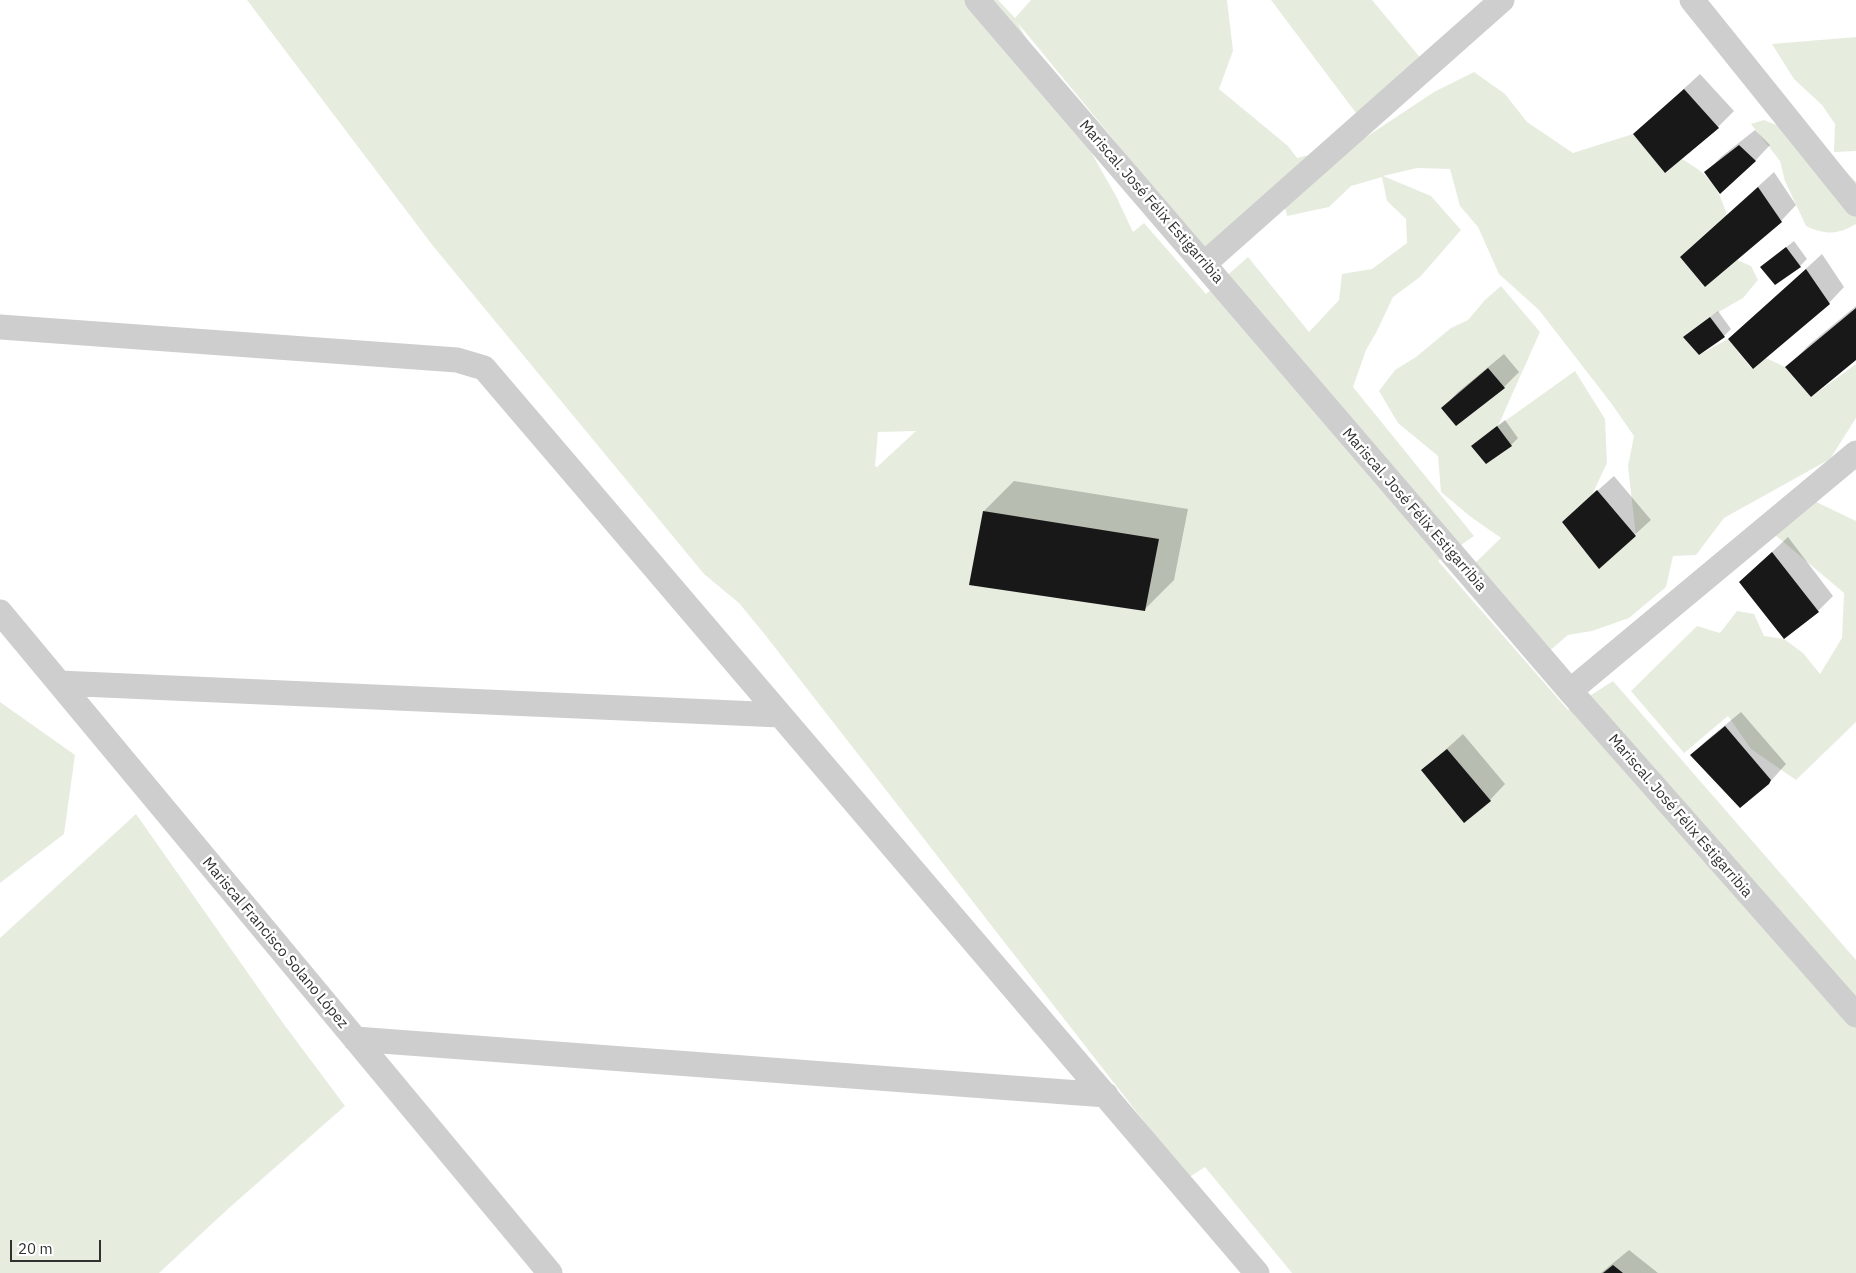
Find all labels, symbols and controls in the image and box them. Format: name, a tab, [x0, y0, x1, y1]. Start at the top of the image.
street label: Mariscal. José Félix Estigarribia	[1075, 117, 1227, 287]
street label: Mariscal. José Félix Estigarribia	[1338, 425, 1490, 595]
street label: Mariscal. José Félix Estigarribia	[1604, 731, 1756, 901]
street label: Mariscal Francisco Solano López	[198, 854, 352, 1032]
scale bar	[12, 1230, 104, 1262]
text: 20 m	[18, 1239, 53, 1258]

